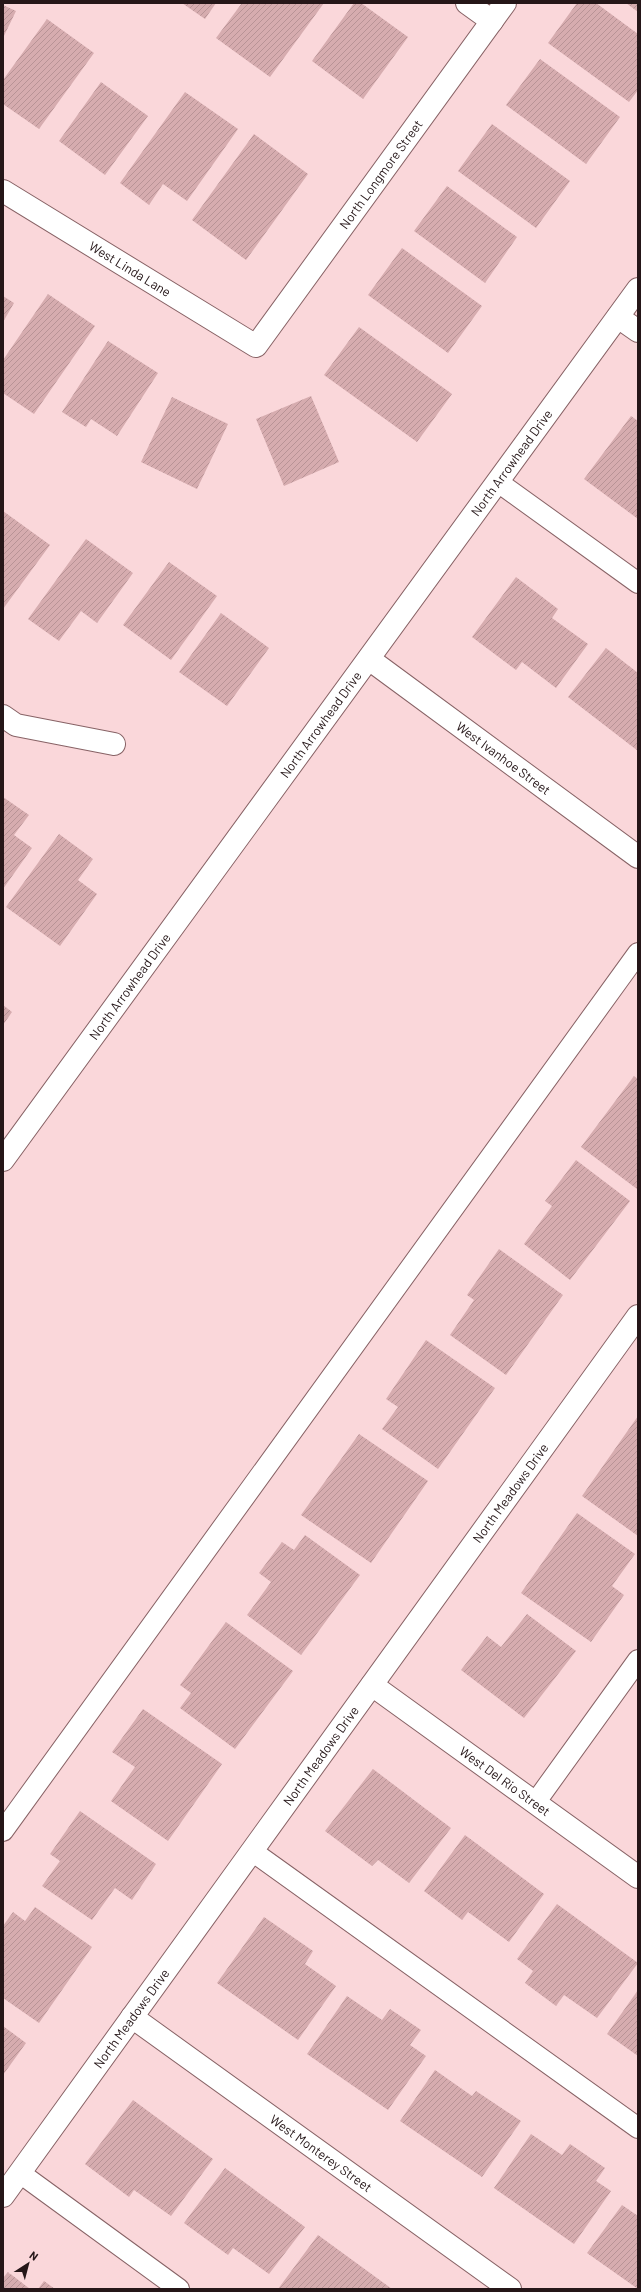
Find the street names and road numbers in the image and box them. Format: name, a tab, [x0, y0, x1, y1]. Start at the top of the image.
street label: North Longmore Street	[336, 116, 426, 232]
street label: West Linda Lane	[86, 238, 174, 300]
street label: North Arrowhead Drive	[467, 406, 556, 519]
street label: North Arrowhead Drive	[276, 668, 365, 781]
street label: West Ivanhoe Street	[453, 718, 554, 798]
street label: North Arrowhead Drive	[86, 930, 174, 1043]
street label: North Meadows Drive	[469, 1440, 552, 1546]
street label: North Meadows Drive	[279, 1703, 362, 1809]
street label: West Del Rio Street	[456, 1743, 554, 1819]
street label: North Meadows Drive	[90, 1966, 172, 2071]
street label: West Monterey Street	[267, 2111, 375, 2195]

